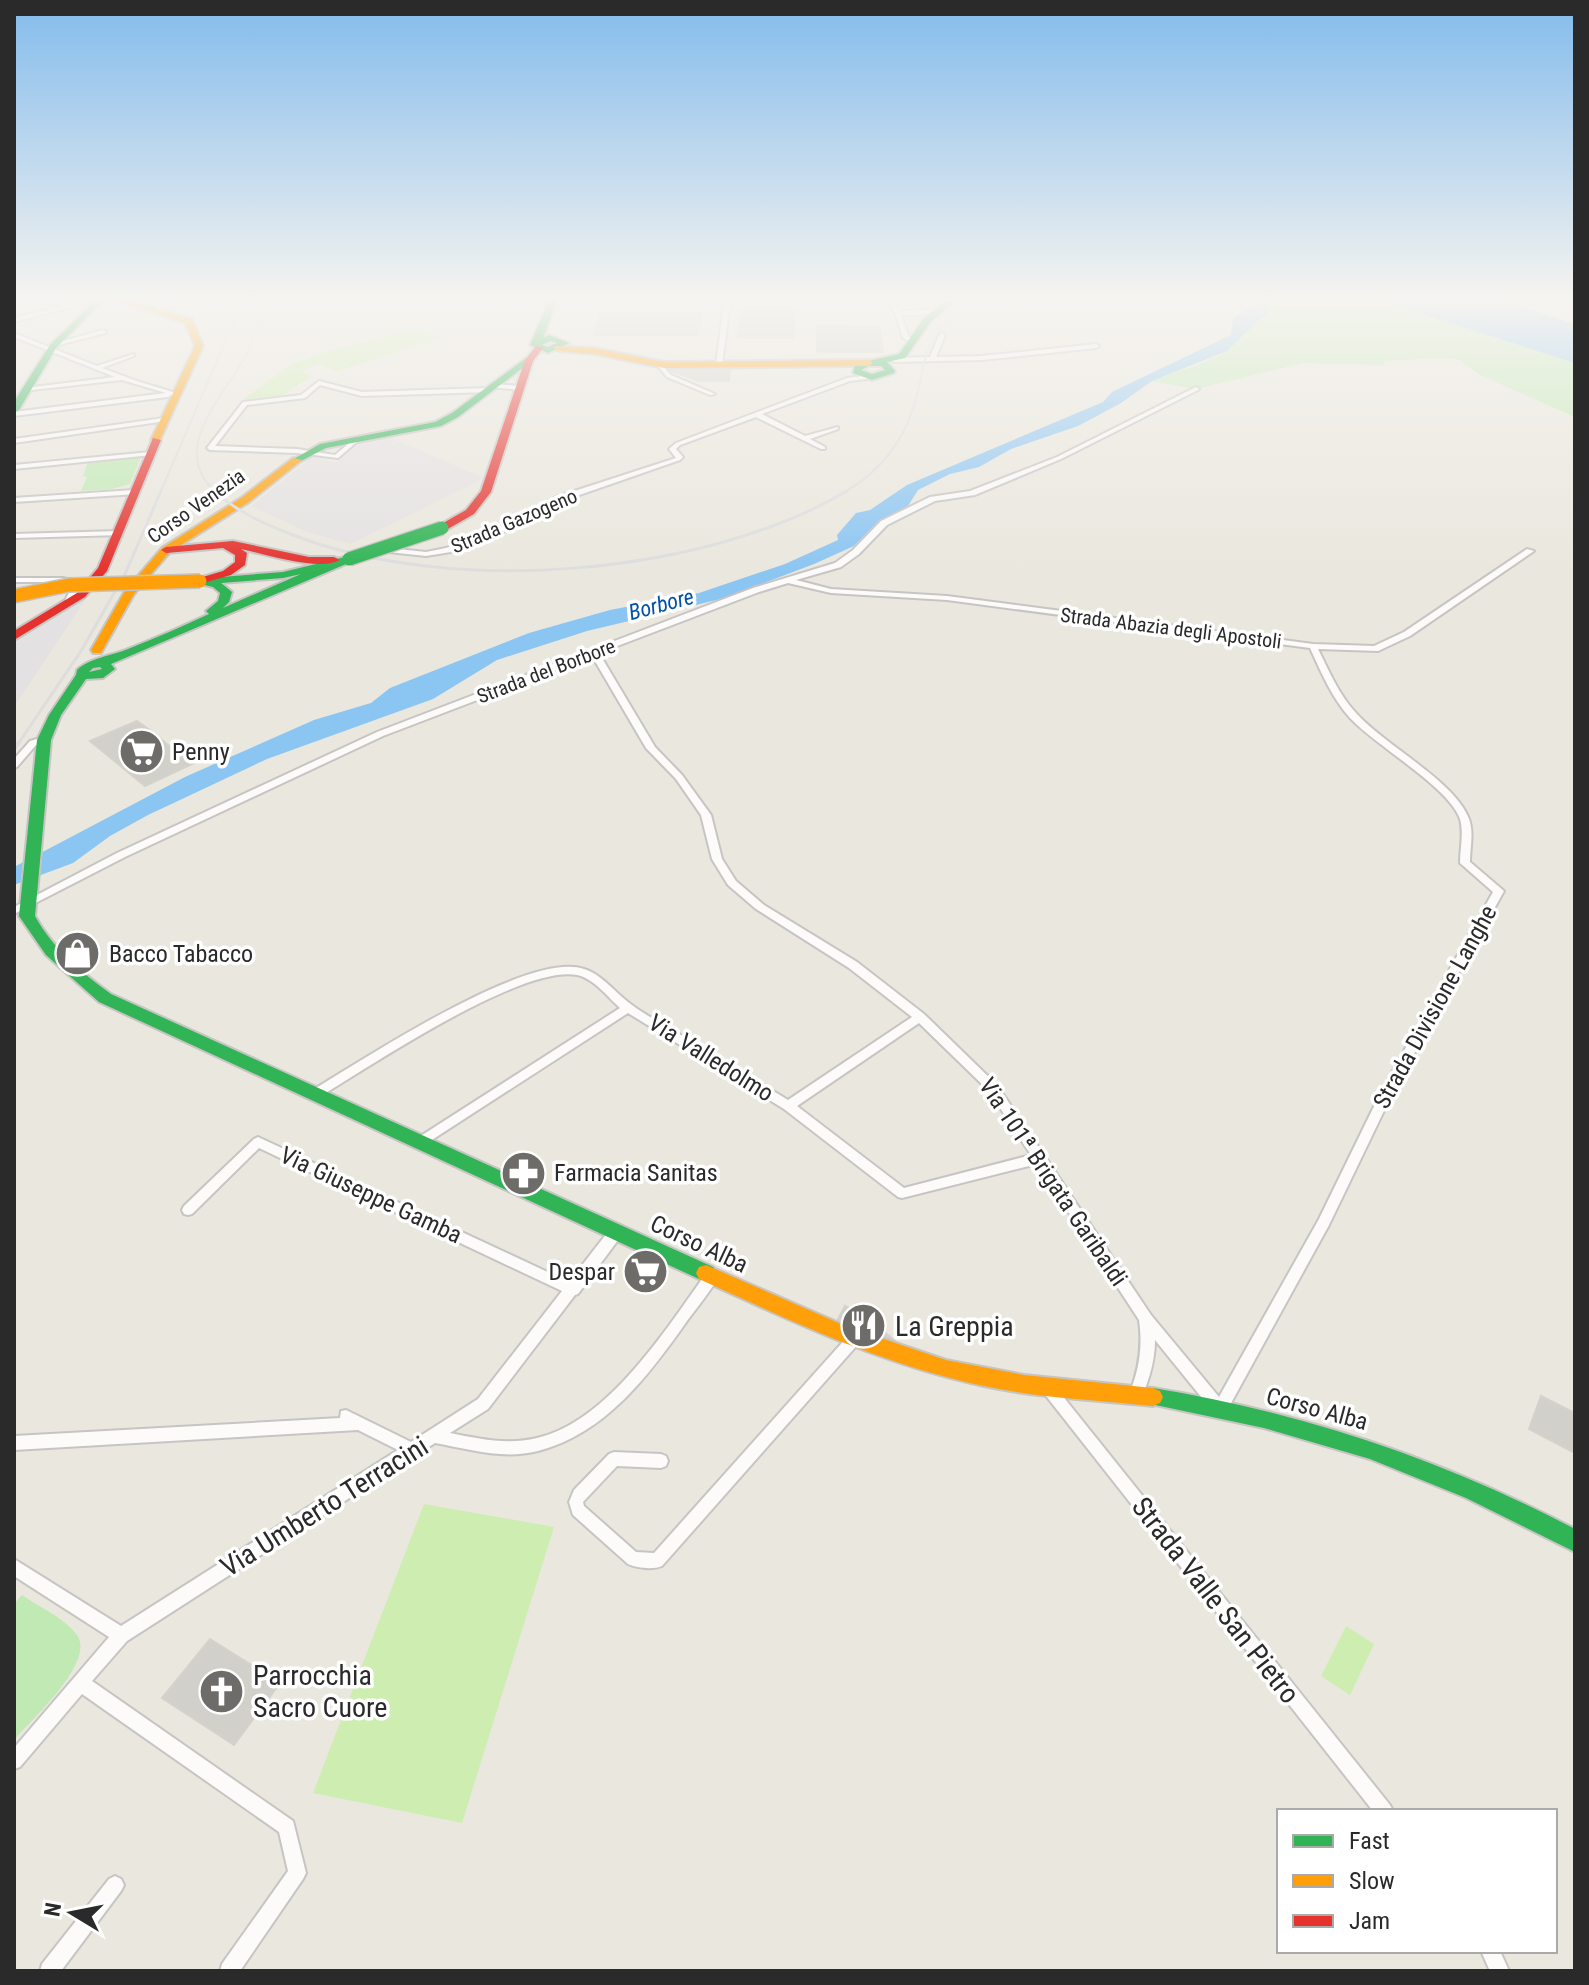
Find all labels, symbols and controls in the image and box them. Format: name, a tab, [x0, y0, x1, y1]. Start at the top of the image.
street label: Corso Venezia	[143, 464, 249, 548]
street label: Strada Gazogeno	[447, 484, 581, 558]
water label: Borbore	[626, 584, 696, 625]
street label: Strada Abazia degli Apostoli	[1059, 603, 1283, 653]
street label: Strada del Borbore	[473, 634, 619, 708]
supermarket icon: Penny	[117, 728, 165, 776]
place label: Penny	[172, 738, 230, 766]
street label: Strada Divisione Langhe	[1368, 901, 1502, 1113]
shop icon: Bacco Tabacco	[54, 930, 102, 978]
place label: Bacco Tabacco	[109, 940, 253, 968]
street label: Via Valledolmo	[643, 1008, 779, 1108]
street label: Via 101ª Brigata Garibaldi	[973, 1073, 1133, 1291]
street label: Via Giuseppe Gamba	[276, 1141, 466, 1249]
pharmacy icon: Farmacia Sanitas	[499, 1149, 547, 1197]
place label: Farmacia Sanitas	[554, 1159, 718, 1187]
street label: Corso Alba	[646, 1209, 752, 1279]
supermarket icon: Despar	[622, 1248, 670, 1296]
place label: Despar	[548, 1258, 615, 1286]
restaurant icon: La Greppia	[840, 1302, 888, 1350]
place label: La Greppia	[895, 1310, 1014, 1343]
street label: Corso Alba	[1263, 1382, 1371, 1436]
street label: Via Umberto Terracini	[214, 1429, 434, 1584]
street label: Strada Valle San Pietro	[1125, 1491, 1306, 1710]
place label: Parrocchia Sacro Cuore	[253, 1659, 387, 1724]
church icon: Parrocchia Sacro Cuore	[198, 1667, 246, 1715]
legend	[1277, 1809, 1557, 1953]
text: Fast	[1349, 1827, 1390, 1855]
text: Slow	[1349, 1867, 1395, 1895]
north arrow	[32, 1873, 112, 1953]
text: N	[39, 1901, 66, 1918]
text: Jam	[1349, 1907, 1390, 1935]

